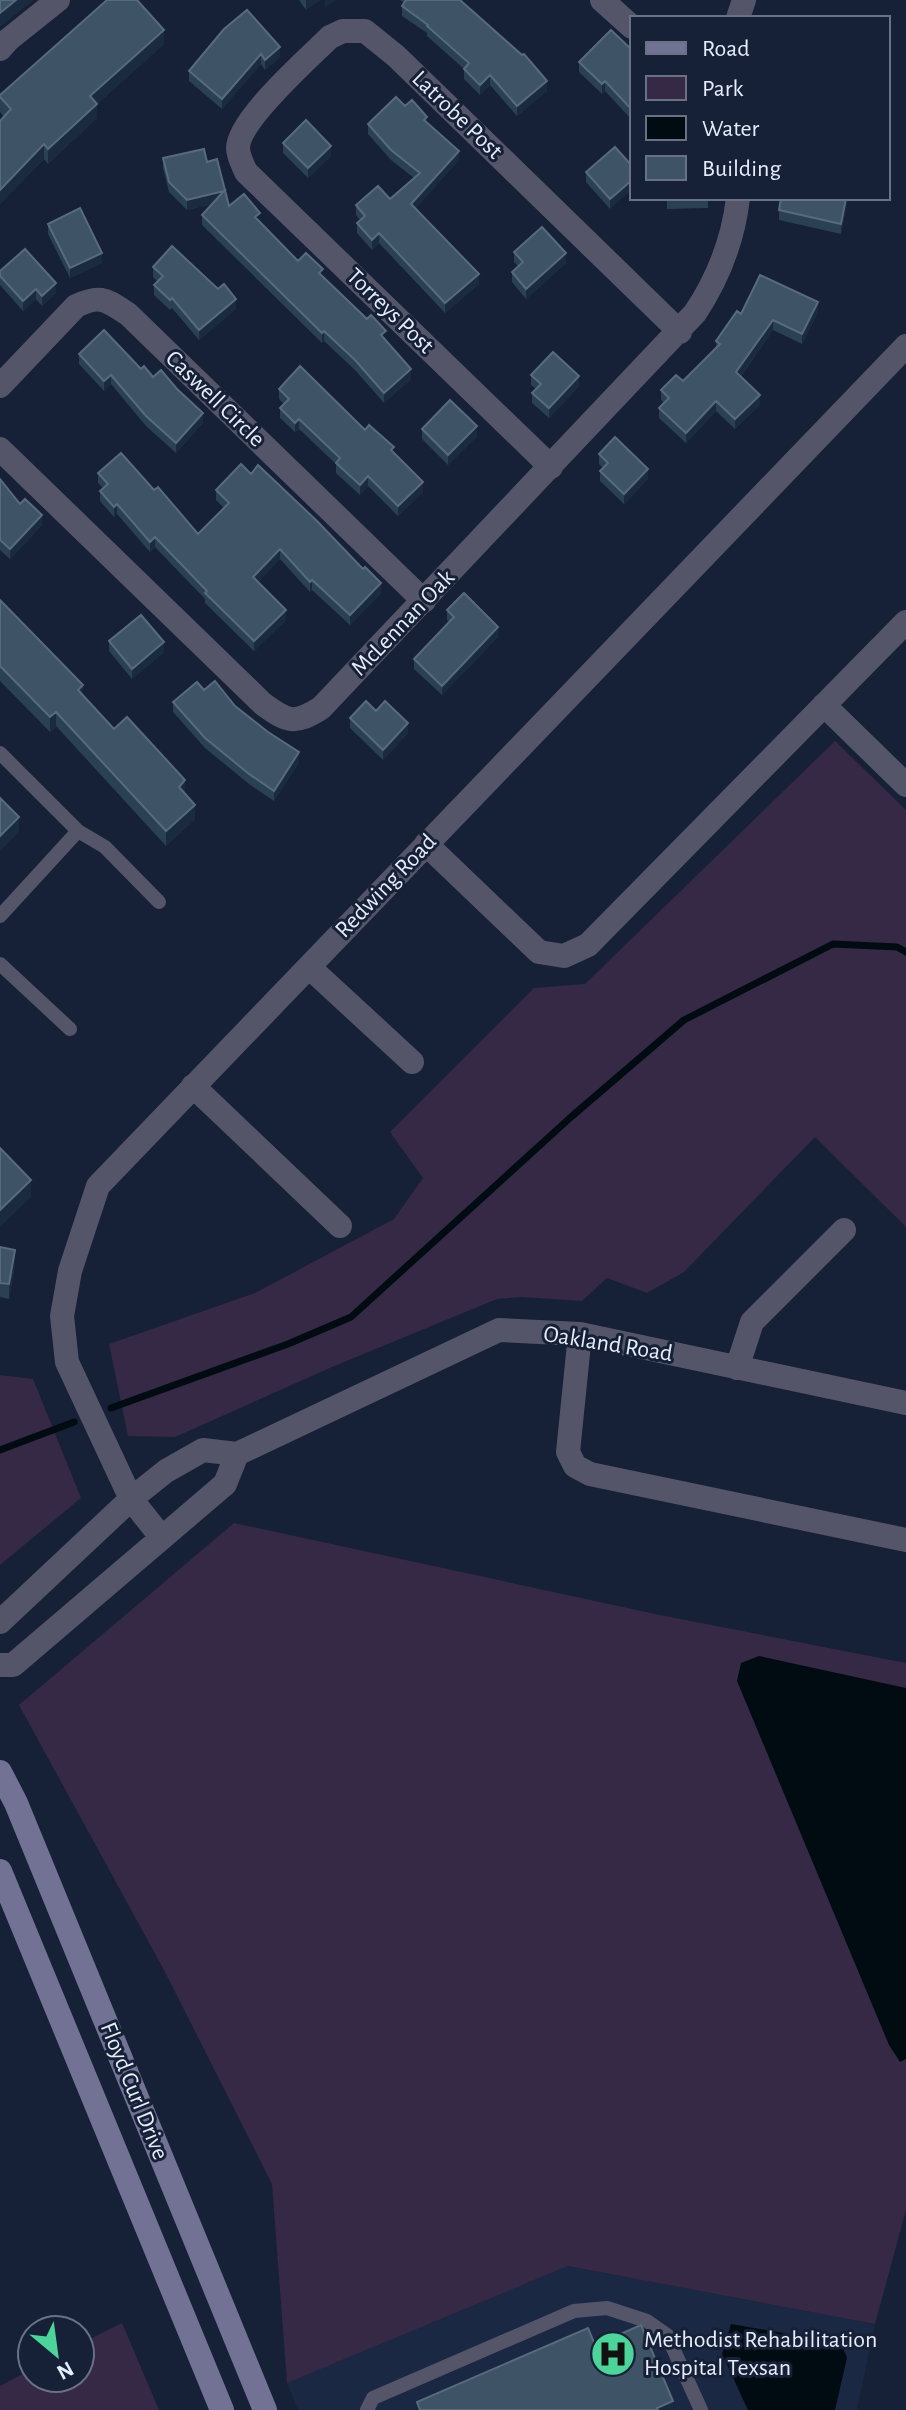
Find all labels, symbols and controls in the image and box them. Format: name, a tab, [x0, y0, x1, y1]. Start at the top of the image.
legend	[630, 16, 890, 200]
text: Road	[702, 37, 750, 61]
street label: Latrobe Post	[407, 66, 507, 164]
text: Park	[702, 77, 743, 101]
text: Water	[702, 117, 760, 141]
text: Building	[702, 157, 781, 181]
street label: Torreys Post	[342, 264, 439, 358]
street label: Caswell Circle	[161, 346, 269, 452]
street label: McLennan Oak	[347, 565, 459, 680]
street label: Redwing Road	[331, 830, 441, 942]
street label: Oakland Road	[542, 1322, 674, 1366]
street label: Floyd Curl Drive	[96, 2019, 172, 2163]
north arrow	[16, 2314, 96, 2394]
place label: Methodist Rehabilitation Hospital Texsan	[644, 2328, 877, 2380]
hospital icon: Methodist Rehabilitation Hospital Texsan	[589, 2330, 637, 2378]
text: N	[53, 2357, 77, 2384]

